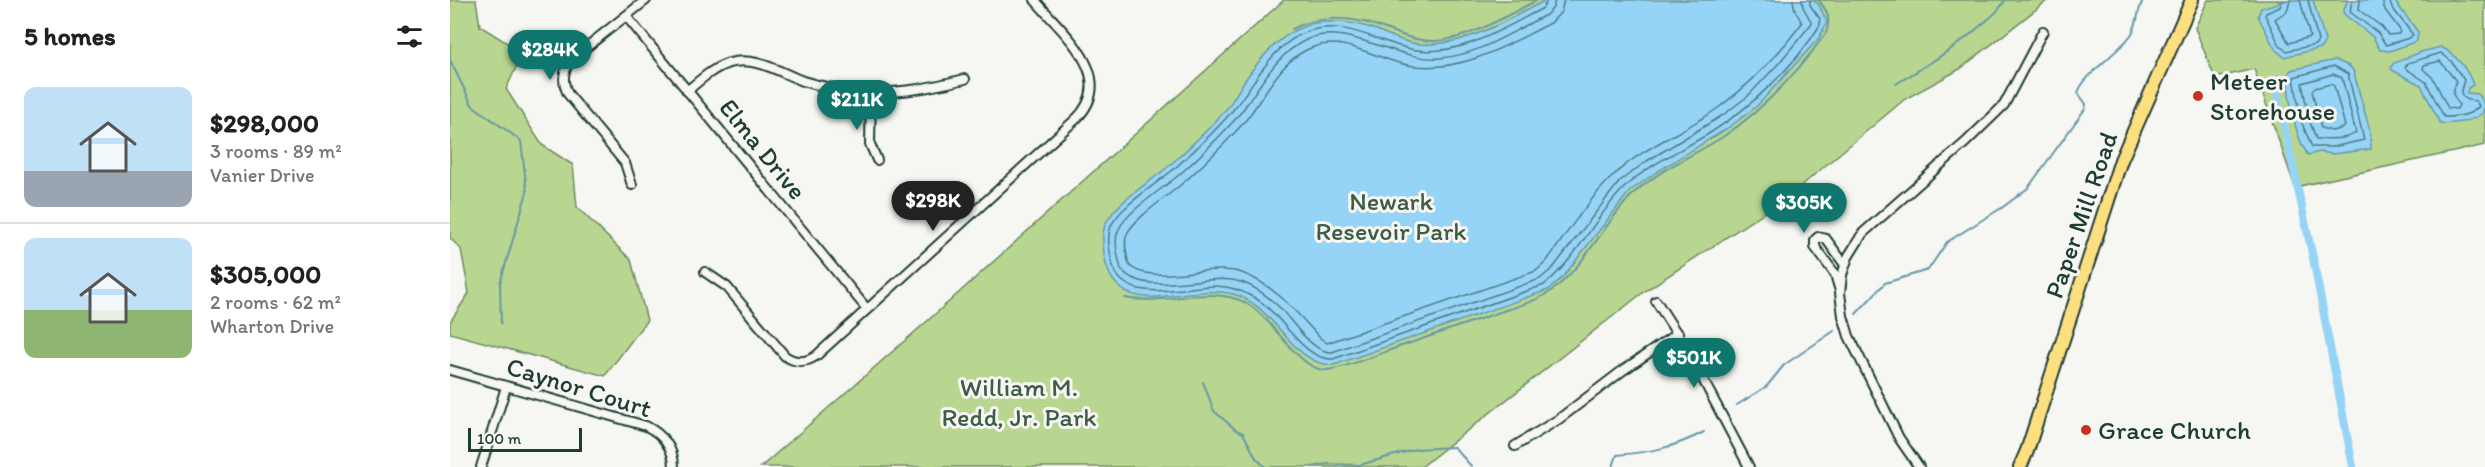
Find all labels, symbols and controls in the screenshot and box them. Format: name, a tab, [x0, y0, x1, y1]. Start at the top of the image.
text: 5 homes	[24, 20, 116, 52]
icon: filters	[393, 20, 426, 53]
pin: $284K	[508, 30, 592, 81]
text: $284K	[522, 37, 578, 61]
place label: Meteer Storehouse	[2210, 65, 2335, 127]
pin: $211K	[815, 80, 899, 131]
text: $211K	[831, 87, 883, 111]
marker: Meteer Storehouse	[2191, 89, 2205, 103]
street label: Elma Drive	[713, 92, 813, 206]
text: $298,000	[210, 107, 319, 139]
icon: home	[72, 111, 144, 183]
street label: Paper Mill Road	[2038, 128, 2124, 302]
text: 3 rooms · 89 m²	[210, 139, 342, 163]
text: Vanier Drive	[210, 163, 315, 187]
pin: $298K	[891, 181, 975, 232]
pin: $305K	[1762, 183, 1846, 234]
park label: Newark Resevoir Park	[1315, 185, 1467, 247]
text: $298K	[906, 188, 960, 212]
text: $305K	[1776, 190, 1832, 214]
text: $305,000	[210, 258, 321, 290]
icon: home	[72, 262, 144, 334]
text: 2 rooms · 62 m²	[210, 290, 341, 314]
text: Wharton Drive	[210, 314, 334, 338]
pin: $501K	[1652, 338, 1736, 389]
text: $501K	[1666, 345, 1722, 369]
street label: Caynor Court	[503, 350, 656, 424]
park label: William M. Redd, Jr. Park	[941, 371, 1097, 433]
place label: Grace Church	[2098, 414, 2251, 446]
marker: Grace Church	[2079, 423, 2093, 437]
scale bar	[468, 425, 582, 452]
text: 100 m	[477, 429, 521, 448]

